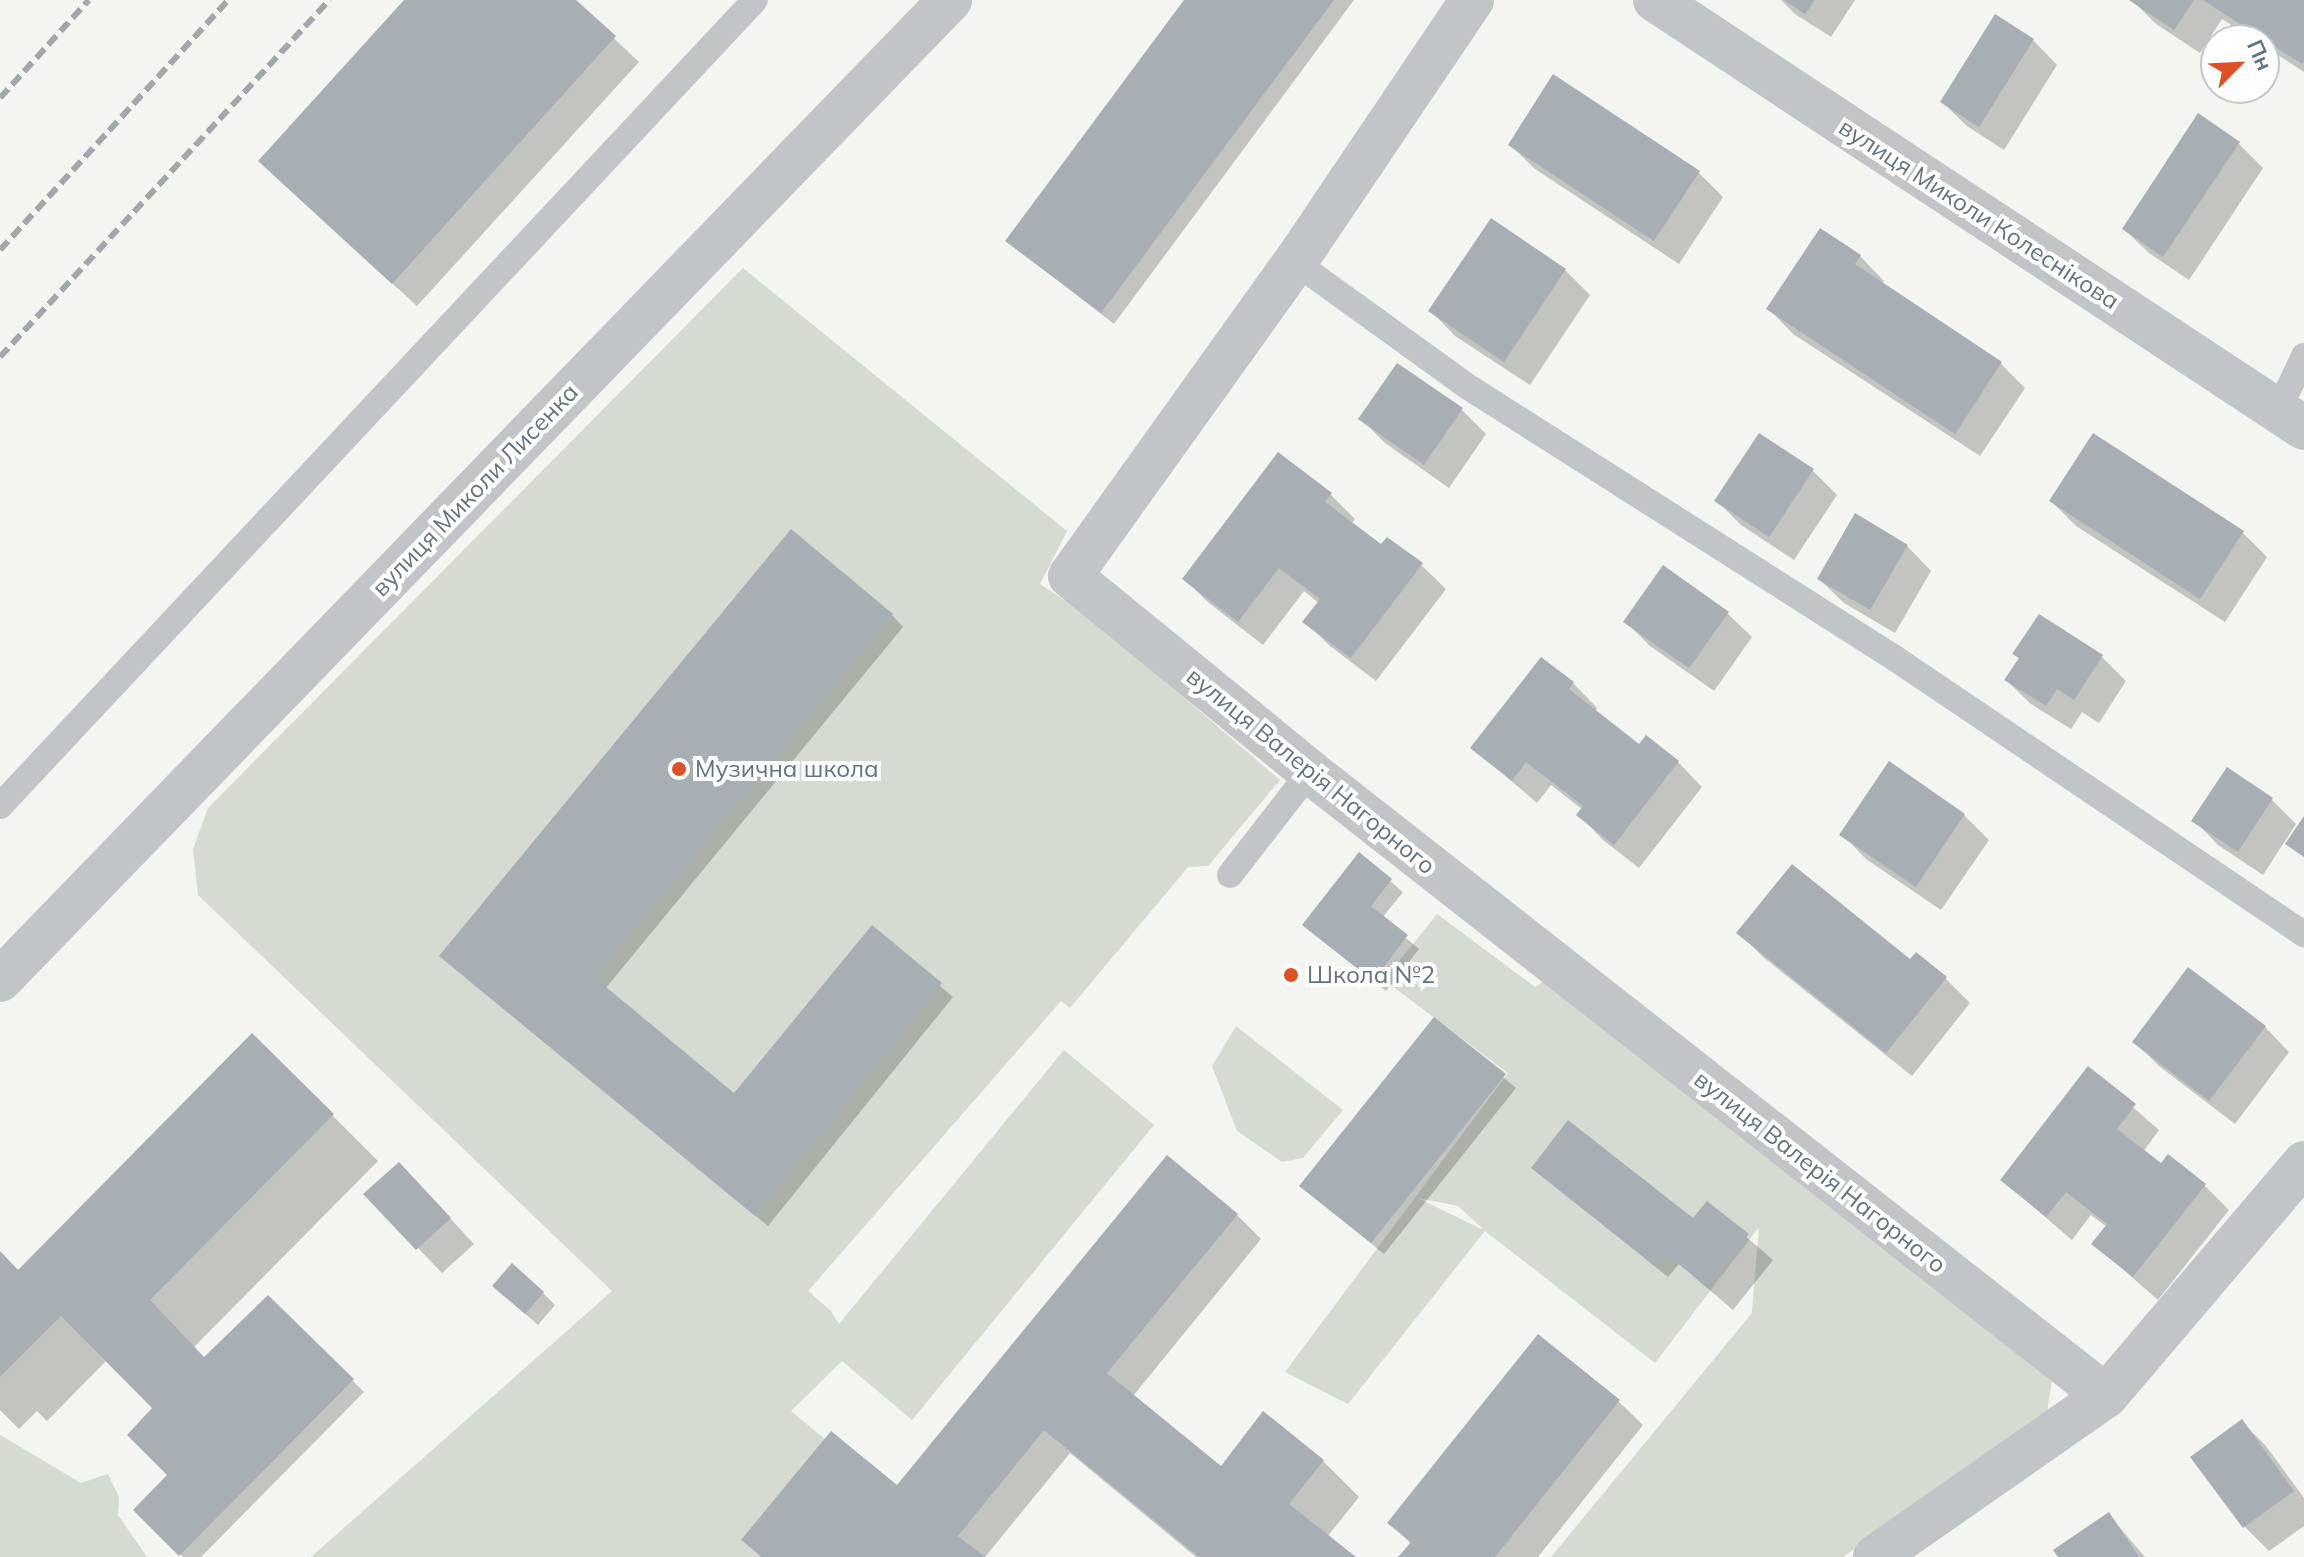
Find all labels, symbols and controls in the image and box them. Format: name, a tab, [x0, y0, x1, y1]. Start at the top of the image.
north arrow	[2200, 24, 2280, 104]
text: Пн	[2241, 35, 2279, 75]
street label: вулиця Миколи Колеснікова	[1834, 113, 2124, 315]
street label: вулиця Миколи Лисенка	[366, 378, 584, 602]
street label: вулиця Валерія Нагорного	[1181, 662, 1441, 880]
place label: Музична школа	[695, 755, 879, 783]
marker: Музична школа	[670, 760, 688, 778]
place label: Школа №2	[1307, 961, 1435, 989]
marker: Школа №2	[1282, 966, 1300, 984]
street label: вулиця Валерія Нагорного	[1688, 1065, 1952, 1279]

